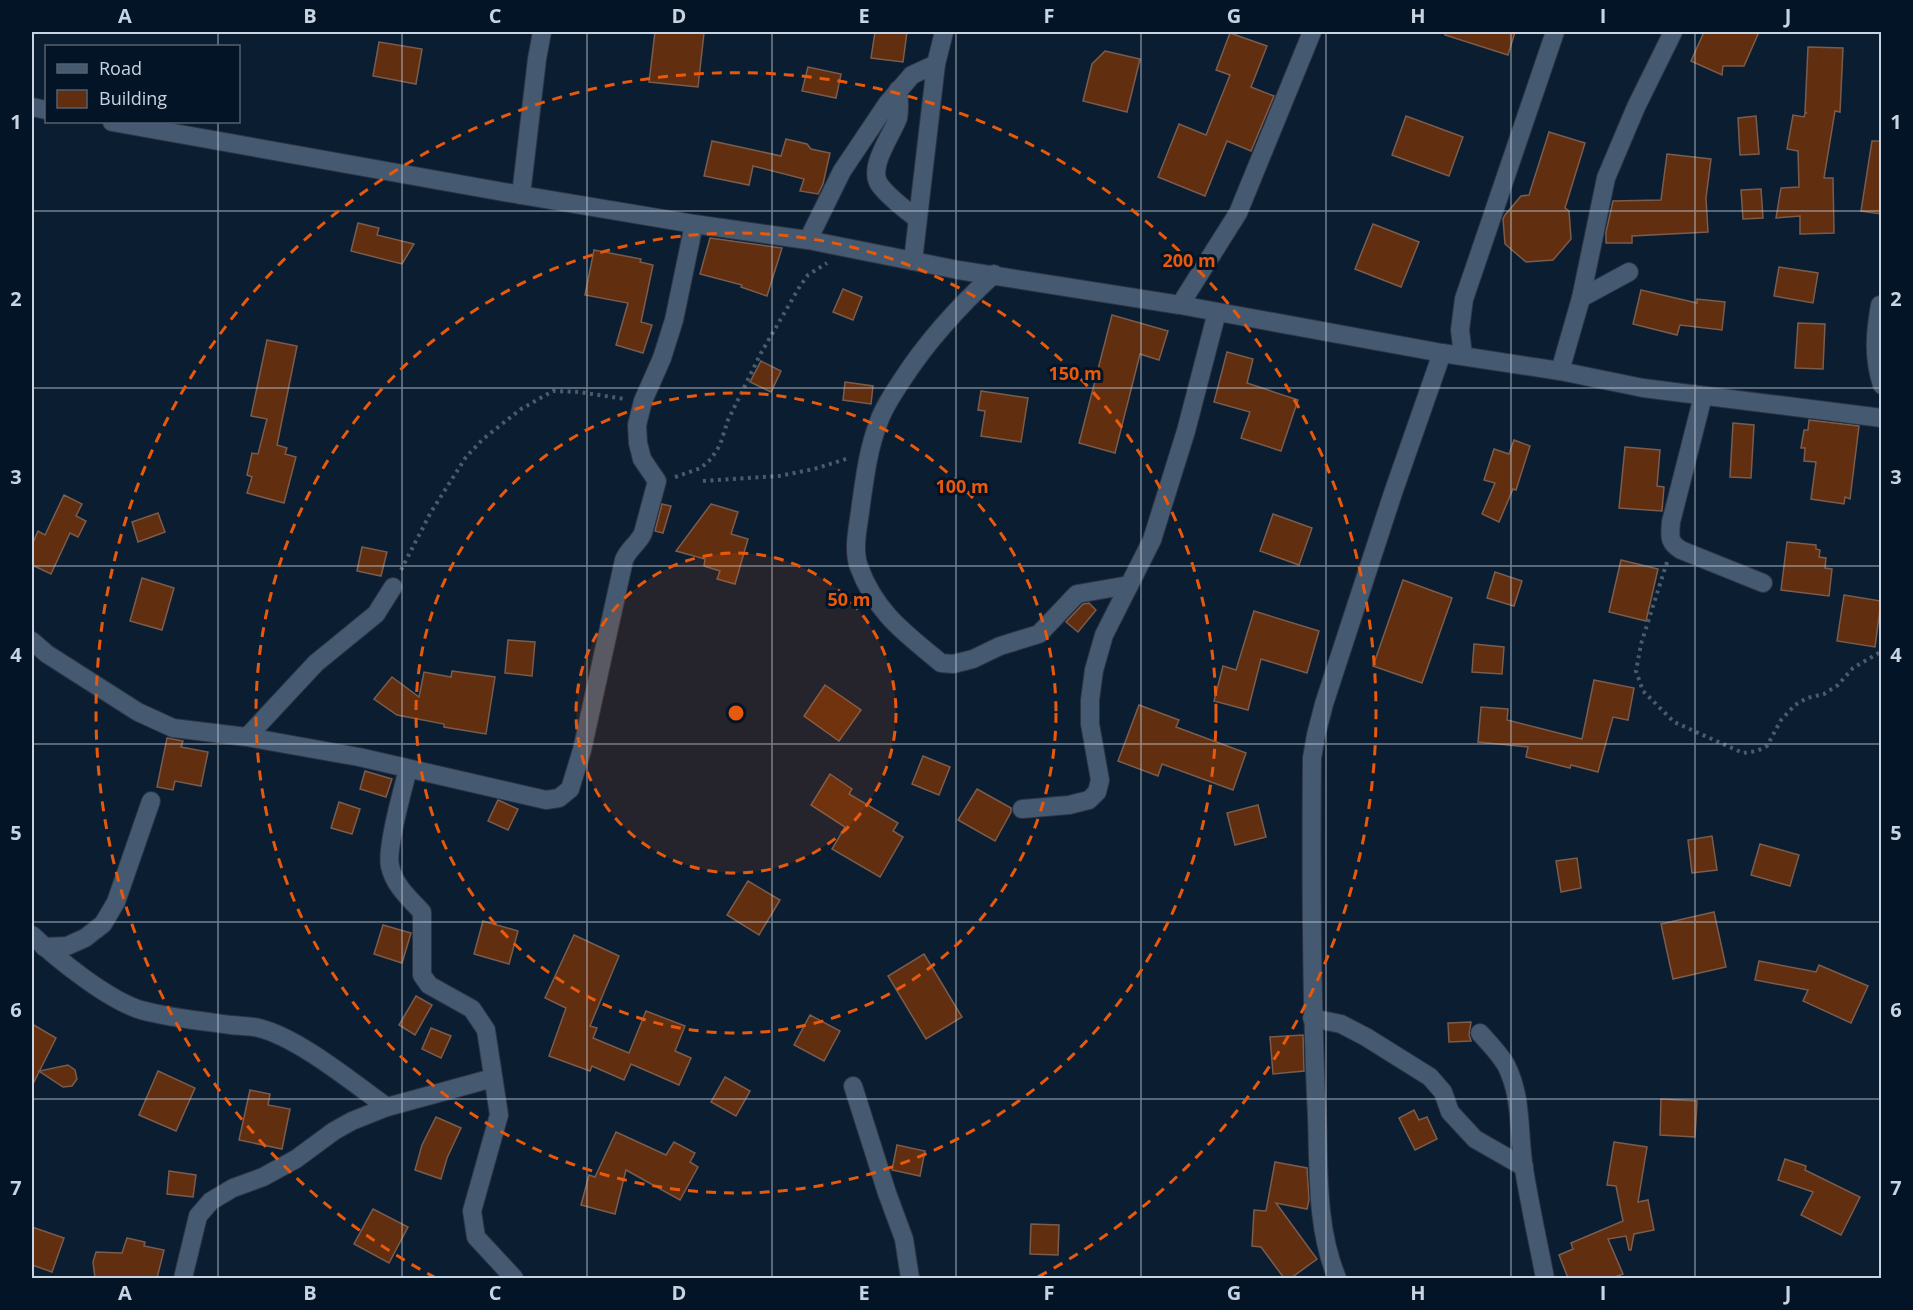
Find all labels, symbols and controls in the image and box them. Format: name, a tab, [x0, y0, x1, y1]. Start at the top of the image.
text: A	[118, 2, 132, 29]
text: B	[303, 2, 317, 29]
text: C	[489, 2, 502, 29]
text: D	[672, 2, 686, 29]
text: E	[858, 2, 870, 29]
text: F	[1044, 2, 1054, 29]
text: G	[1227, 2, 1241, 29]
text: H	[1410, 2, 1426, 29]
text: I	[1600, 2, 1606, 29]
text: J	[1783, 2, 1791, 29]
legend	[45, 45, 240, 123]
text: Road	[99, 56, 142, 80]
text: Building	[99, 86, 167, 110]
text: 1	[10, 108, 22, 135]
text: 1	[1890, 108, 1902, 135]
text: 200 m	[1162, 248, 1216, 272]
text: 2	[10, 285, 22, 312]
text: 2	[1890, 285, 1902, 312]
text: 150 m	[1048, 361, 1102, 385]
text: 3	[10, 463, 22, 490]
text: 3	[1890, 463, 1902, 490]
text: 100 m	[935, 474, 989, 498]
text: 50 m	[828, 587, 870, 611]
text: 4	[10, 641, 22, 668]
text: 4	[1890, 641, 1902, 668]
centre of rings	[726, 703, 746, 723]
text: 5	[10, 819, 22, 846]
text: 5	[1890, 819, 1902, 846]
text: 6	[10, 996, 22, 1023]
text: 6	[1890, 996, 1902, 1023]
text: 7	[10, 1174, 22, 1201]
text: 7	[1890, 1174, 1902, 1201]
text: A	[118, 1279, 132, 1306]
text: B	[303, 1279, 317, 1306]
text: C	[489, 1279, 502, 1306]
text: D	[672, 1279, 686, 1306]
text: E	[858, 1279, 870, 1306]
text: F	[1044, 1279, 1054, 1306]
text: G	[1227, 1279, 1241, 1306]
text: H	[1410, 1279, 1426, 1306]
text: I	[1600, 1279, 1606, 1306]
text: J	[1783, 1279, 1791, 1306]

